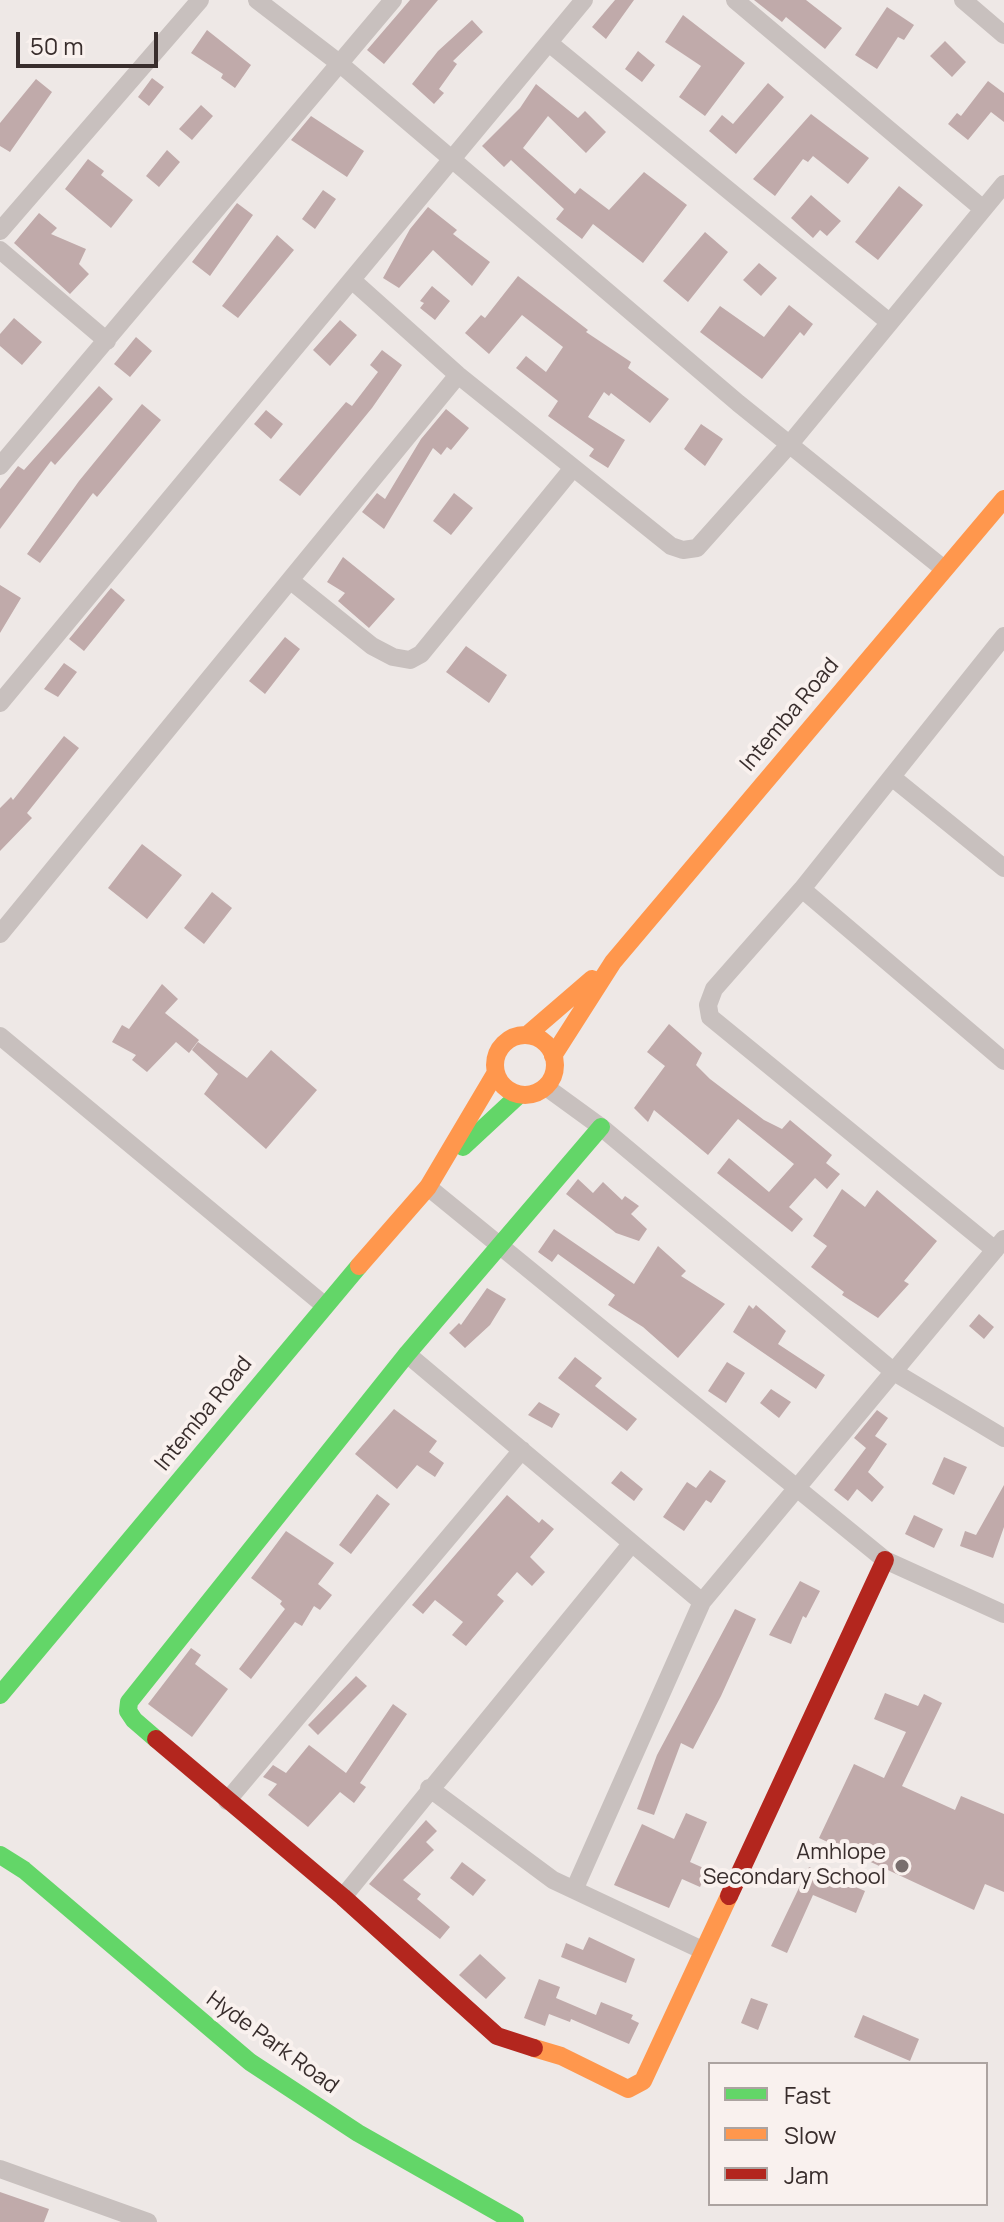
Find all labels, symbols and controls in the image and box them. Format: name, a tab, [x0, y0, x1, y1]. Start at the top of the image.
scale bar	[20, 16, 162, 66]
text: 50 m	[30, 29, 84, 62]
street label: Intemba Road	[735, 653, 845, 777]
street label: Intemba Road	[150, 1351, 258, 1477]
place label: Amhlope Secondary School	[703, 1840, 886, 1892]
marker: Amhlope Secondary School	[893, 1857, 911, 1875]
street label: Hyde Park Road	[201, 1986, 343, 2100]
legend	[708, 2062, 988, 2206]
text: Fast	[784, 2078, 831, 2111]
text: Slow	[784, 2118, 837, 2151]
text: Jam	[784, 2158, 829, 2191]

